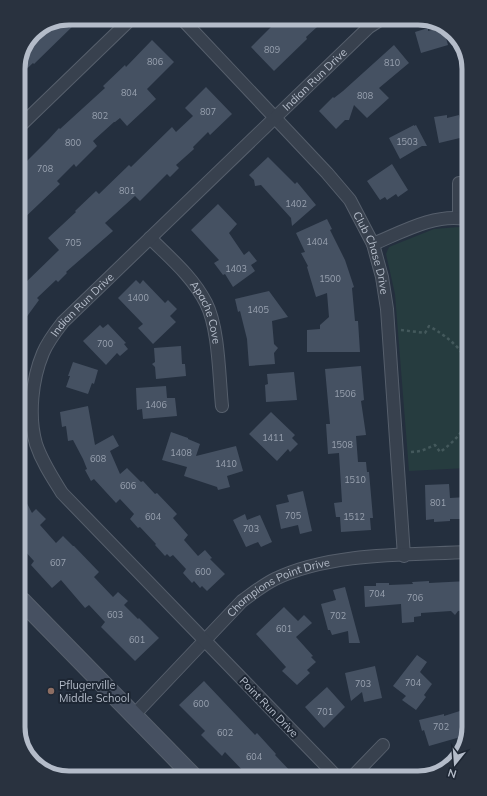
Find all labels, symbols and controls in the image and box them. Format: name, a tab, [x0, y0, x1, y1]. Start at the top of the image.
house number: 809	[264, 44, 280, 55]
street label: Indian Run Drive	[279, 45, 350, 114]
house number: 806	[147, 56, 163, 67]
house number: 810	[384, 57, 400, 68]
house number: 804	[121, 87, 138, 98]
house number: 808	[357, 90, 373, 101]
house number: 807	[200, 106, 216, 117]
house number: 802	[92, 110, 108, 121]
house number: 1503	[396, 136, 418, 147]
house number: 800	[65, 137, 81, 148]
house number: 708	[37, 163, 53, 174]
house number: 801	[119, 185, 135, 196]
house number: 1402	[285, 198, 307, 209]
street label: Club Chase Drive	[350, 209, 392, 295]
house number: 1404	[306, 236, 328, 247]
house number: 705	[65, 237, 82, 248]
house number: 1403	[225, 263, 247, 274]
street label: Indian Run Drive	[47, 270, 117, 339]
house number: 1500	[319, 273, 341, 284]
street label: Apache Cove	[187, 278, 224, 345]
house number: 1400	[127, 292, 149, 303]
house number: 1405	[247, 304, 269, 315]
house number: 700	[97, 338, 113, 349]
house number: 1506	[334, 388, 356, 399]
house number: 1406	[145, 399, 167, 410]
house number: 1411	[262, 432, 284, 443]
house number: 1508	[331, 439, 353, 450]
house number: 1408	[170, 447, 192, 458]
house number: 608	[90, 453, 106, 464]
house number: 1410	[215, 458, 237, 469]
house number: 1510	[344, 474, 366, 485]
house number: 606	[120, 480, 136, 491]
house number: 801	[430, 497, 446, 508]
house number: 705	[285, 510, 302, 521]
house number: 604	[145, 511, 162, 522]
house number: 1512	[343, 511, 365, 522]
house number: 703	[243, 523, 259, 534]
street label: Champions Point Drive	[224, 555, 331, 620]
house number: 607	[50, 557, 66, 568]
house number: 600	[195, 566, 211, 577]
house number: 704	[369, 588, 386, 599]
house number: 706	[407, 592, 423, 603]
house number: 603	[107, 609, 123, 620]
house number: 702	[330, 610, 346, 621]
house number: 601	[276, 623, 292, 634]
house number: 601	[129, 634, 145, 645]
street label: Point Run Drive	[237, 674, 301, 740]
house number: 704	[405, 677, 422, 688]
place label: Pflugerville Middle School	[59, 678, 130, 705]
house number: 703	[355, 678, 371, 689]
marker: Pflugerville Middle School	[46, 686, 56, 696]
house number: 600	[193, 698, 209, 709]
house number: 701	[317, 706, 333, 717]
house number: 702	[433, 721, 449, 732]
house number: 602	[217, 727, 233, 738]
north arrow	[435, 744, 475, 784]
house number: 604	[246, 751, 263, 762]
text: N	[446, 766, 458, 781]

